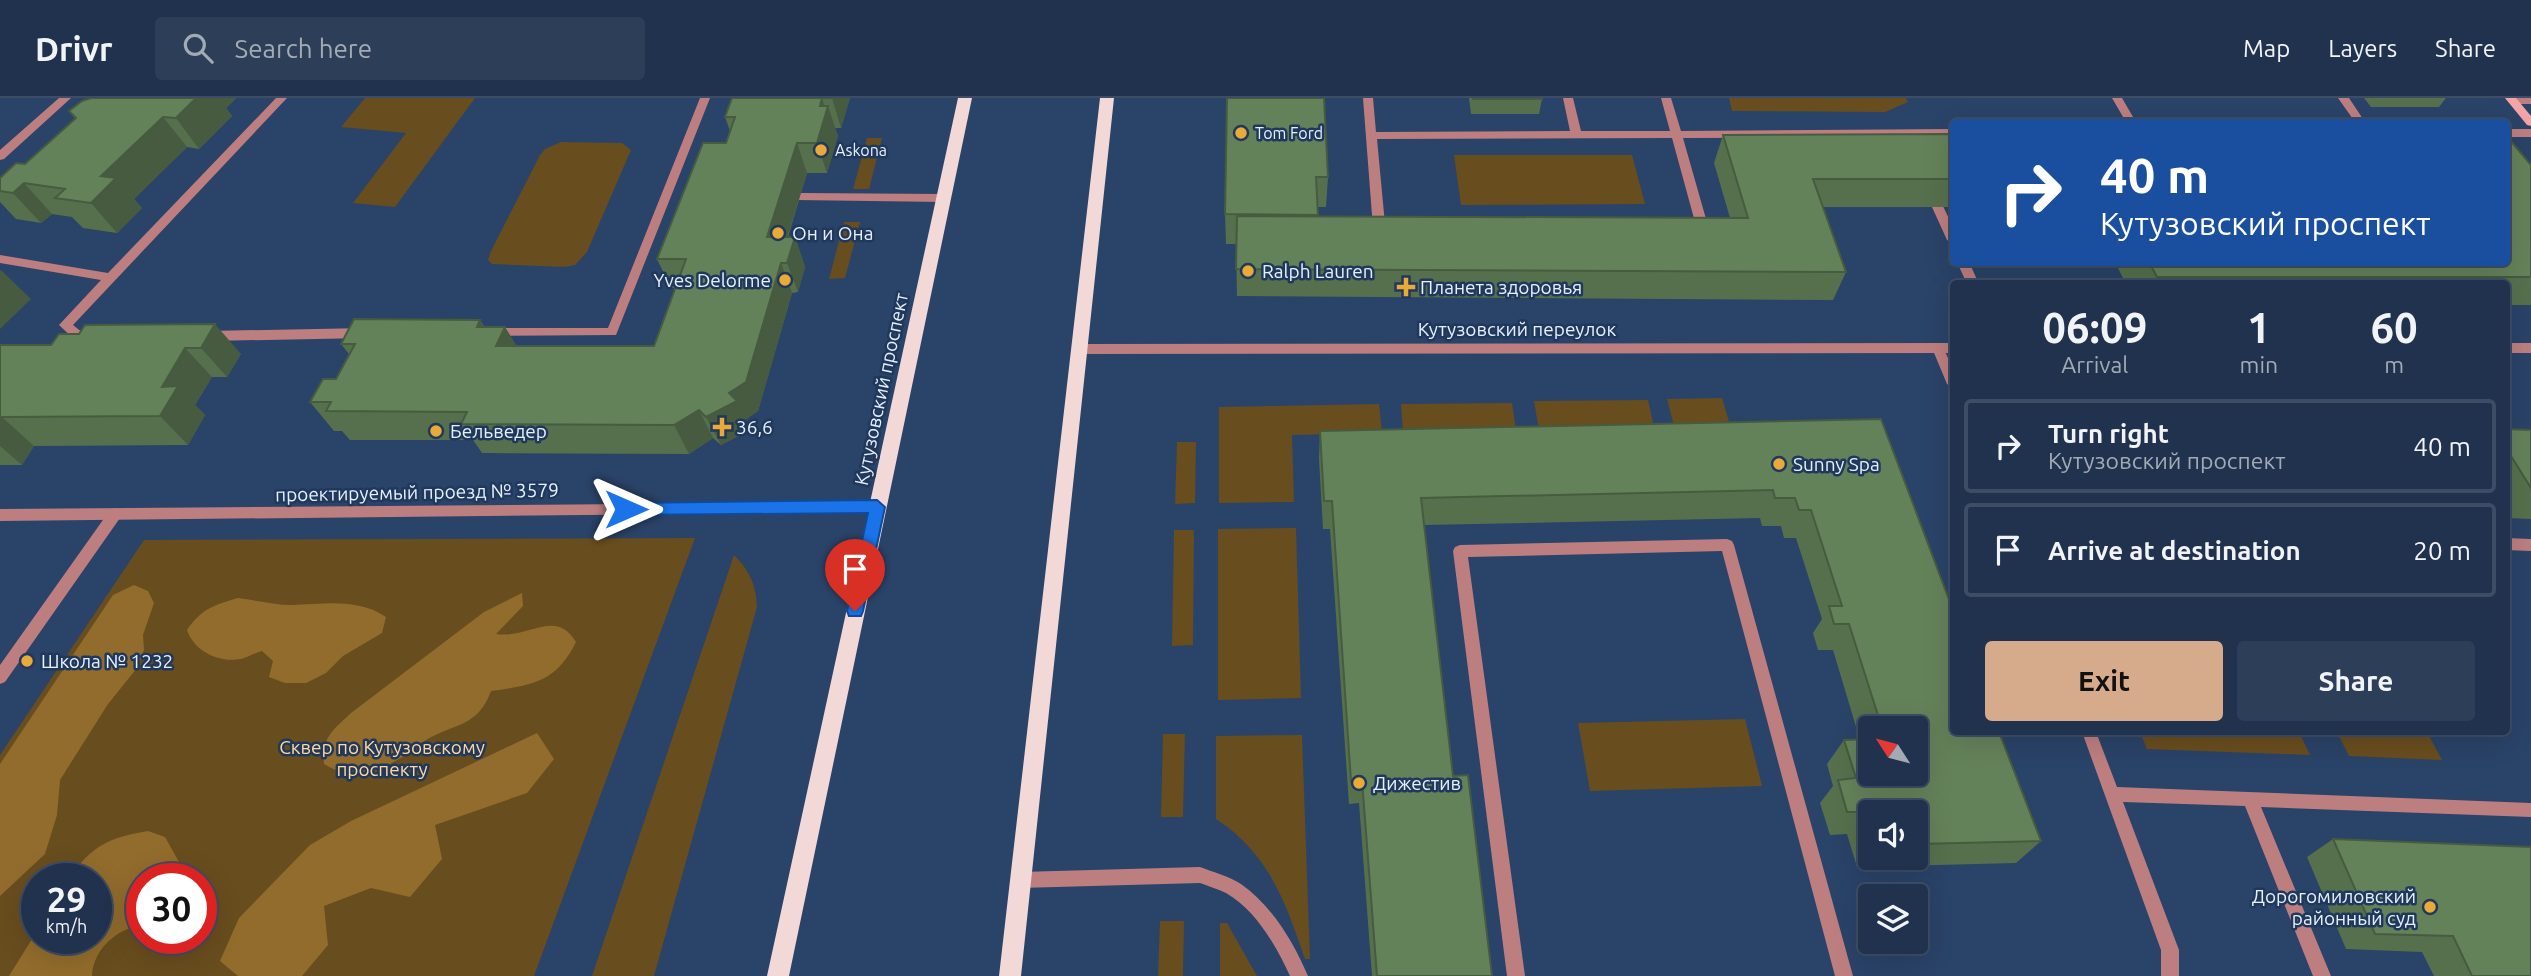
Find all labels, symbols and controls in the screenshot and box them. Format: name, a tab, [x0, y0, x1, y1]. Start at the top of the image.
search box	[155, 17, 645, 80]
icon: search	[179, 29, 217, 67]
text: Drivr	[35, 30, 113, 67]
text: Search here	[235, 34, 372, 63]
text: Map	[2243, 35, 2290, 62]
text: Layers	[2328, 35, 2397, 62]
text: Share	[2435, 35, 2496, 62]
place label: Tom Ford	[1255, 124, 1323, 142]
marker: Tom Ford	[1233, 125, 1249, 141]
place label: Askona	[835, 141, 887, 159]
marker: Askona	[813, 142, 829, 158]
icon: right	[1985, 147, 2076, 238]
text: 40 m	[2100, 147, 2209, 202]
text: Кутузовский проспект	[2100, 205, 2431, 241]
place label: Он и Она	[792, 222, 873, 244]
marker: Он и Она	[770, 225, 786, 241]
place label: Ralph Lauren	[1262, 260, 1374, 282]
marker: Ralph Lauren	[1240, 263, 1256, 279]
place label: Yves Delorme	[654, 269, 771, 291]
marker: Yves Delorme	[777, 272, 793, 288]
place label: Планета здоровья	[1420, 276, 1582, 298]
marker: Планета здоровья	[1398, 279, 1414, 295]
street label: Кутузовский проспект	[850, 290, 912, 487]
text: 06:09	[2042, 304, 2147, 351]
text: 1	[2247, 304, 2271, 351]
text: 60	[2370, 304, 2418, 351]
street label: Кутузовский переулок	[1418, 318, 1616, 340]
text: Arrival	[2061, 352, 2128, 377]
text: min	[2240, 352, 2278, 377]
text: m	[2384, 352, 2404, 377]
place label: 36,6	[736, 416, 773, 438]
marker: 36,6	[714, 419, 730, 435]
text: Turn right	[2048, 419, 2169, 448]
place label: Бельведер	[450, 420, 547, 442]
marker: Бельведер	[428, 423, 444, 439]
icon: right	[1989, 427, 2027, 465]
text: 40 m	[2413, 432, 2471, 461]
text: Кутузовский проспект	[2048, 448, 2286, 473]
place label: Sunny Spa	[1793, 453, 1880, 475]
marker: Sunny Spa	[1771, 456, 1787, 472]
position arrow	[589, 472, 663, 546]
street label: проектируемый проезд № 3579	[275, 479, 559, 505]
icon: arrive	[1989, 531, 2027, 569]
text: Arrive at destination	[2048, 536, 2301, 565]
text: 20 m	[2413, 536, 2471, 565]
pin	[825, 539, 885, 611]
icon: arrive	[836, 550, 874, 588]
button: Exit	[1985, 641, 2223, 721]
button: Share	[2237, 641, 2475, 721]
place label: Школа № 1232	[41, 650, 173, 672]
marker: Школа № 1232	[19, 653, 35, 669]
north arrow	[1858, 716, 1928, 786]
map controls	[1858, 716, 1928, 954]
park label: Сквер по Кутузовскому проспекту	[279, 736, 485, 780]
place label: Дижестив	[1373, 772, 1461, 794]
marker: Дижестив	[1351, 775, 1367, 791]
button: sound	[1858, 800, 1928, 870]
speed limit sign: 30	[126, 863, 217, 954]
text: 29	[47, 879, 86, 919]
button: layers	[1858, 884, 1928, 954]
place label: Дорогомиловский районный суд	[2252, 885, 2416, 929]
marker: Дорогомиловский районный суд	[2422, 899, 2438, 915]
text: km/h	[46, 916, 87, 936]

